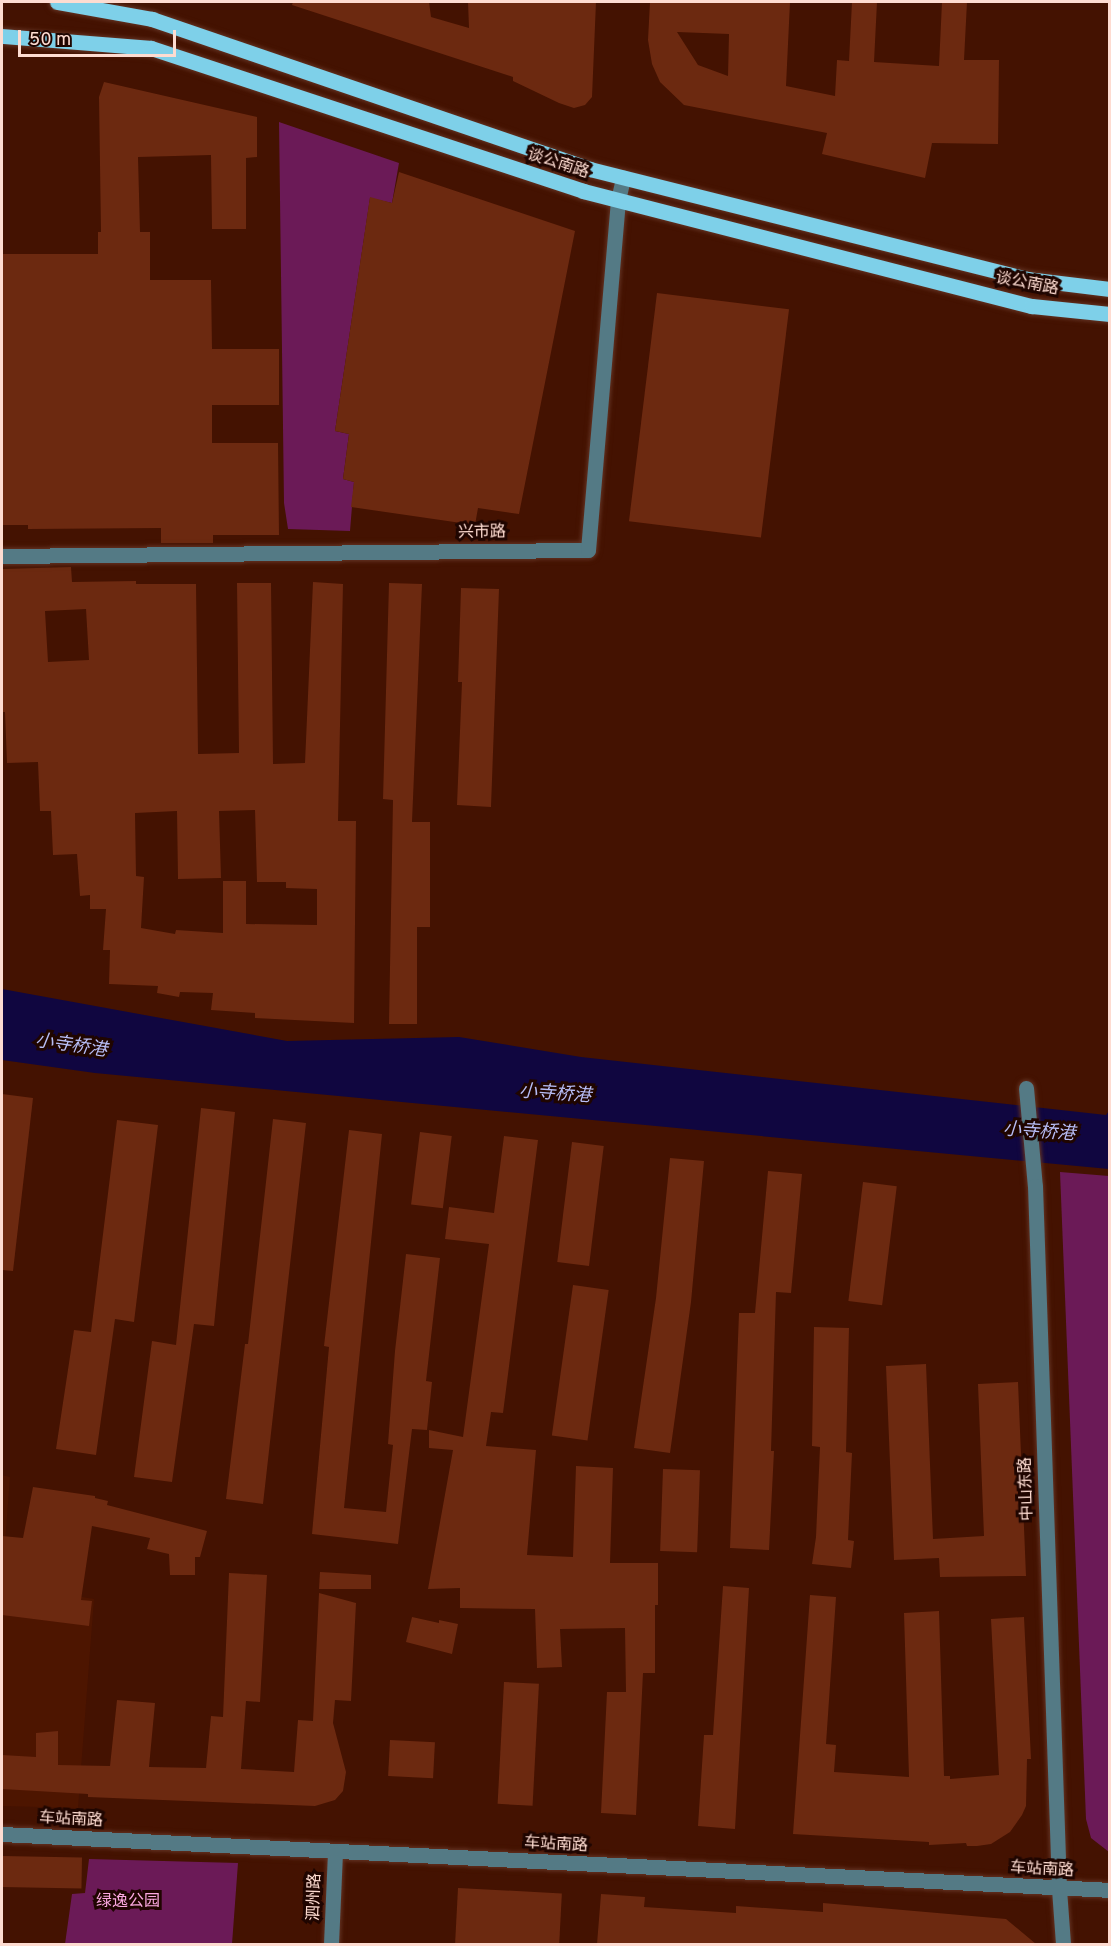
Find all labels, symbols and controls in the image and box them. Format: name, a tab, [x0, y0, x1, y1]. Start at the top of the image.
scale bar	[21, 18, 178, 56]
text: 50 m	[29, 29, 71, 52]
street label: 谈公南路	[525, 145, 591, 183]
street label: 谈公南路	[994, 268, 1060, 300]
street label: 兴市路	[458, 523, 506, 543]
water label: 小寺桥港	[34, 1031, 108, 1063]
water label: 小寺桥港	[518, 1082, 592, 1108]
water label: 小寺桥港	[1002, 1120, 1076, 1146]
street label: 中山东路	[1016, 1457, 1038, 1521]
street label: 车站南路	[39, 1809, 103, 1831]
street label: 车站南路	[524, 1834, 588, 1856]
street label: 车站南路	[1010, 1859, 1074, 1881]
street label: 泗州路	[305, 1873, 325, 1921]
park label: 绿逸公园	[96, 1892, 160, 1912]

